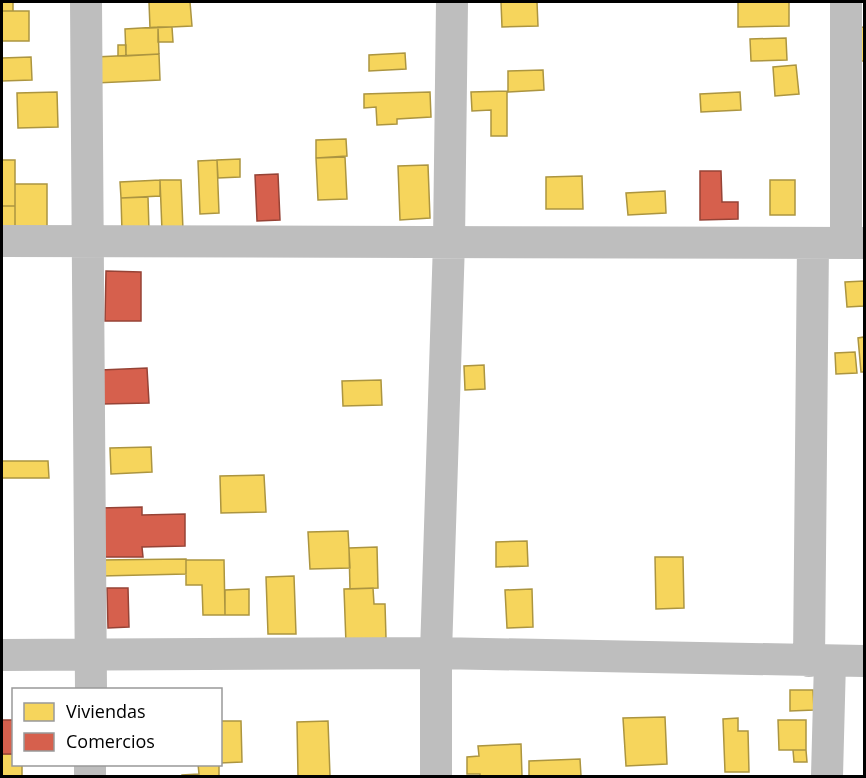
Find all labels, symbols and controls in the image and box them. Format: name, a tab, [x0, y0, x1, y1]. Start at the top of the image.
legend	[12, 688, 222, 766]
text: Viviendas	[66, 699, 146, 723]
text: Comercios	[66, 729, 155, 753]

